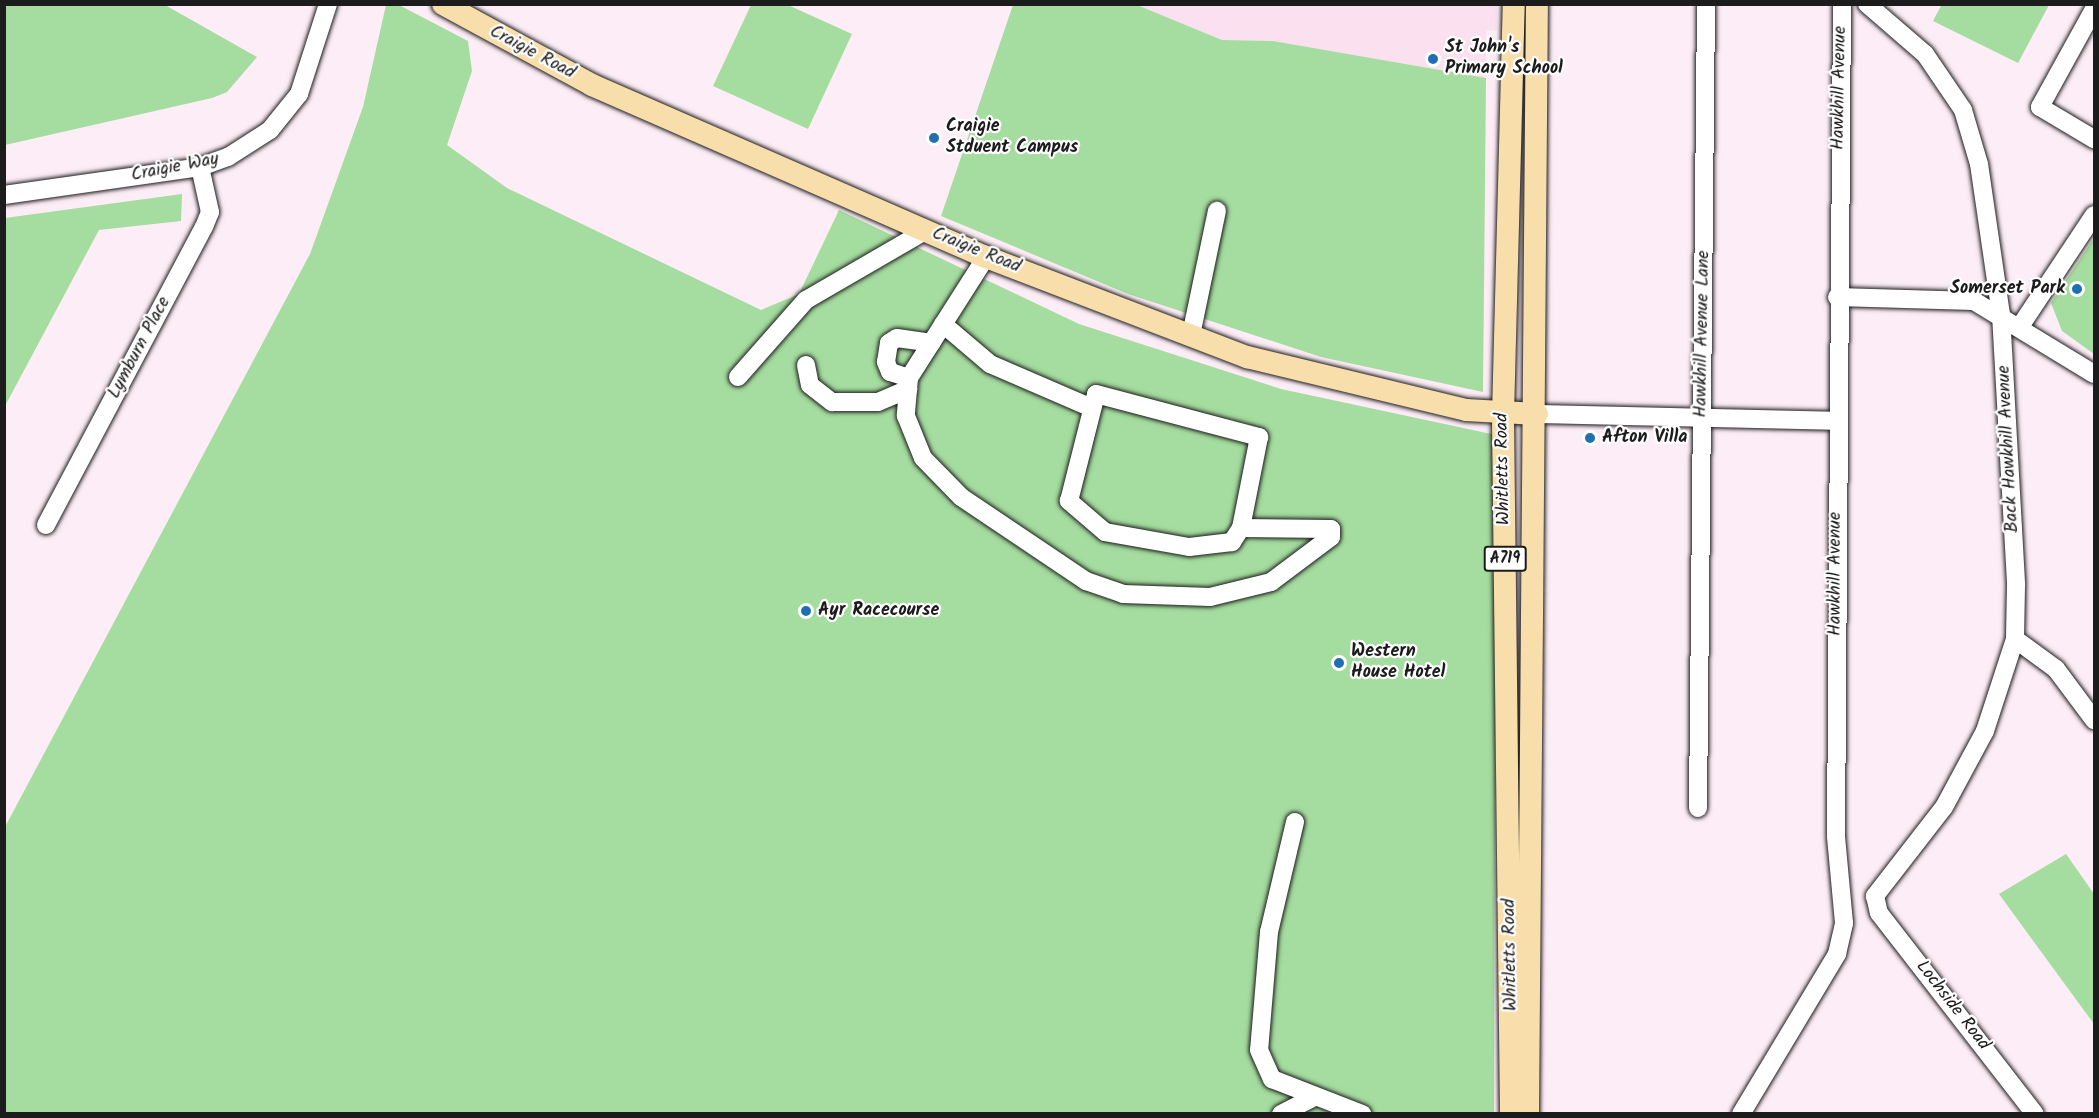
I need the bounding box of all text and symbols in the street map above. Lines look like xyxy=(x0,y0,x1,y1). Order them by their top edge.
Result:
street label: Craigie Road xyxy=(486,21,578,85)
street label: Hawkhill Avenue xyxy=(1828,26,1852,150)
place label: St John's Primary School xyxy=(1445,38,1563,80)
marker: St John's Primary School xyxy=(1426,52,1440,66)
place label: Craigie Stduent Campus xyxy=(946,117,1078,160)
marker: Craigie Stduent Campus xyxy=(927,131,941,145)
street label: Craigie Way xyxy=(129,149,221,187)
street label: Craigie Road xyxy=(929,223,1023,279)
street label: Hawkhill Avenue Lane xyxy=(1691,250,1715,418)
place label: Somerset Park xyxy=(1950,278,2065,300)
marker: Somerset Park xyxy=(2070,282,2084,296)
street label: Lymburn Place xyxy=(104,293,176,403)
street label: Back Hawkhill Avenue xyxy=(1994,365,2024,533)
street label: Whitletts Road xyxy=(1492,413,1516,525)
place label: Afton Villa xyxy=(1602,427,1687,449)
marker: Afton Villa xyxy=(1583,431,1597,445)
street label: Hawkhill Avenue xyxy=(1825,512,1847,636)
road number: A719 xyxy=(1482,546,1528,572)
place label: Ayr Racecourse xyxy=(818,600,939,622)
marker: Ayr Racecourse xyxy=(799,604,813,618)
place label: Western House Hotel xyxy=(1351,642,1445,684)
marker: Western House Hotel xyxy=(1332,656,1346,670)
street label: Whitletts Road xyxy=(1499,899,1523,1011)
street label: Lochside Road xyxy=(1910,957,1994,1055)

